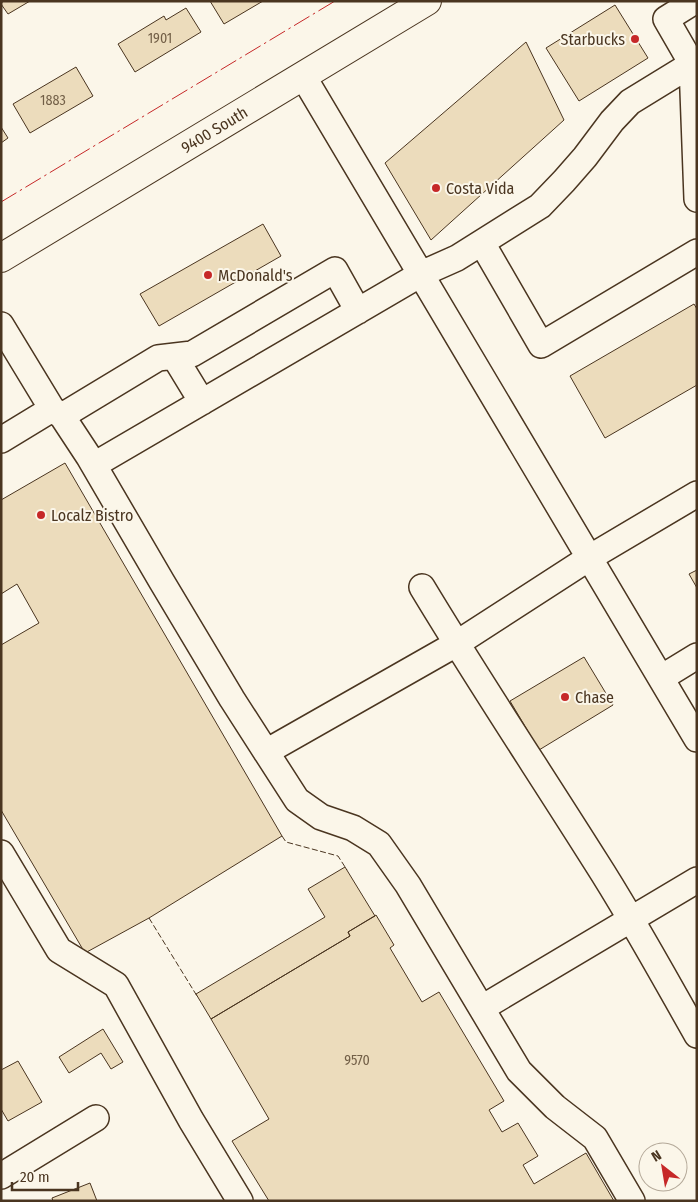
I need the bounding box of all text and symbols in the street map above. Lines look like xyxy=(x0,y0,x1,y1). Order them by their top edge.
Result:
house number: 1901 xyxy=(148,30,172,47)
place label: Starbucks xyxy=(561,30,625,49)
marker: Starbucks xyxy=(629,33,641,45)
house number: 1883 xyxy=(40,92,66,109)
street label: 9400 South xyxy=(178,102,251,157)
place label: Costa Vida xyxy=(446,179,515,198)
marker: Costa Vida xyxy=(430,182,442,194)
place label: McDonald's xyxy=(218,266,293,285)
marker: McDonald's xyxy=(202,269,214,281)
place label: Localz Bistro xyxy=(51,506,133,525)
marker: Localz Bistro xyxy=(35,509,47,521)
place label: Chase xyxy=(575,688,614,707)
marker: Chase xyxy=(559,691,571,703)
house number: 9570 xyxy=(344,1052,370,1069)
north arrow xyxy=(638,1142,688,1192)
text: N xyxy=(649,1147,665,1166)
scale bar xyxy=(12,1160,79,1192)
text: 20 m xyxy=(20,1168,50,1186)

